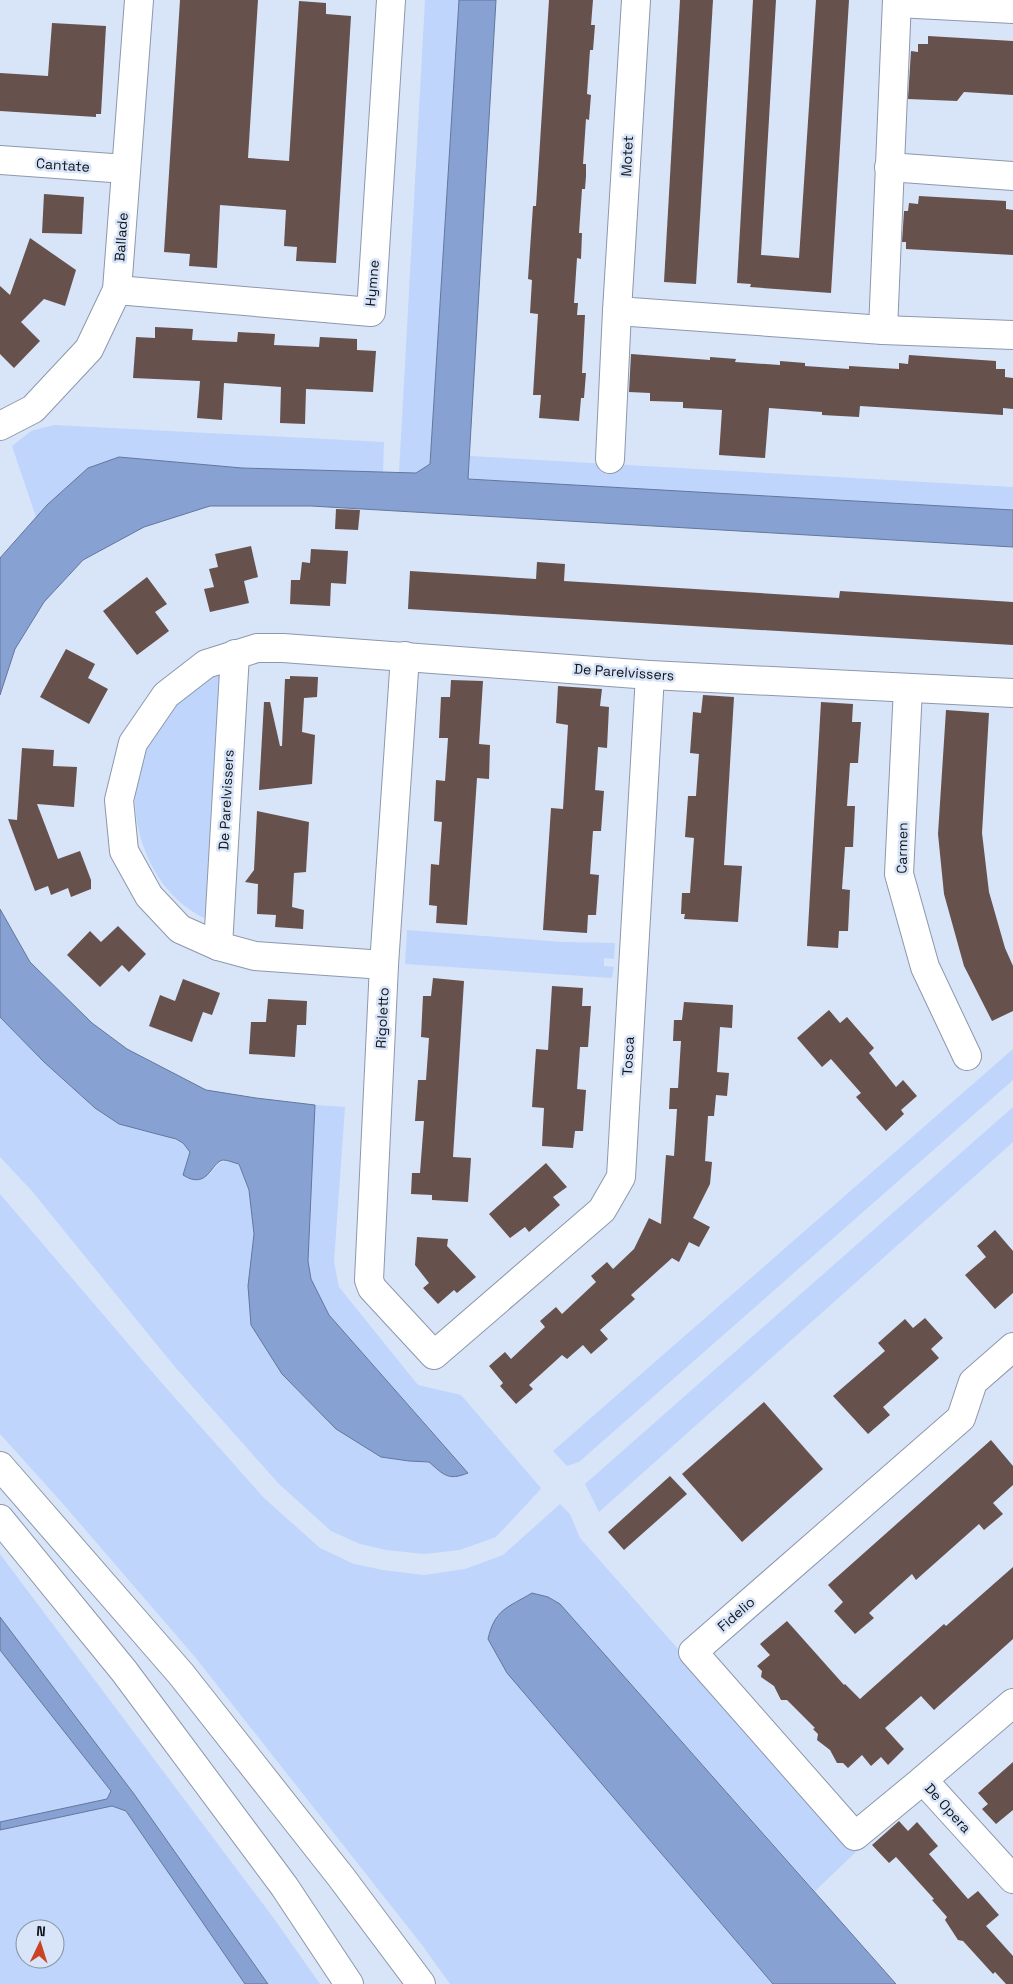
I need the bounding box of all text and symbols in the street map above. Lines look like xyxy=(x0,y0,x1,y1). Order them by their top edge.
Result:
street label: Motet xyxy=(617,135,637,177)
street label: Cantate xyxy=(35,154,91,176)
street label: Ballade xyxy=(110,212,132,262)
street label: Hymne xyxy=(361,259,383,307)
street label: De Parelvissers xyxy=(573,660,675,684)
street label: De Parelvissers xyxy=(214,749,238,851)
street label: Carmen xyxy=(893,822,911,874)
street label: Rigoletto xyxy=(371,987,393,1049)
street label: Tosca xyxy=(618,1036,638,1076)
street label: Fidelio xyxy=(714,1593,758,1635)
street label: De Opera xyxy=(921,1779,975,1837)
north arrow xyxy=(15,1919,65,1969)
text: N xyxy=(36,1922,46,1940)

